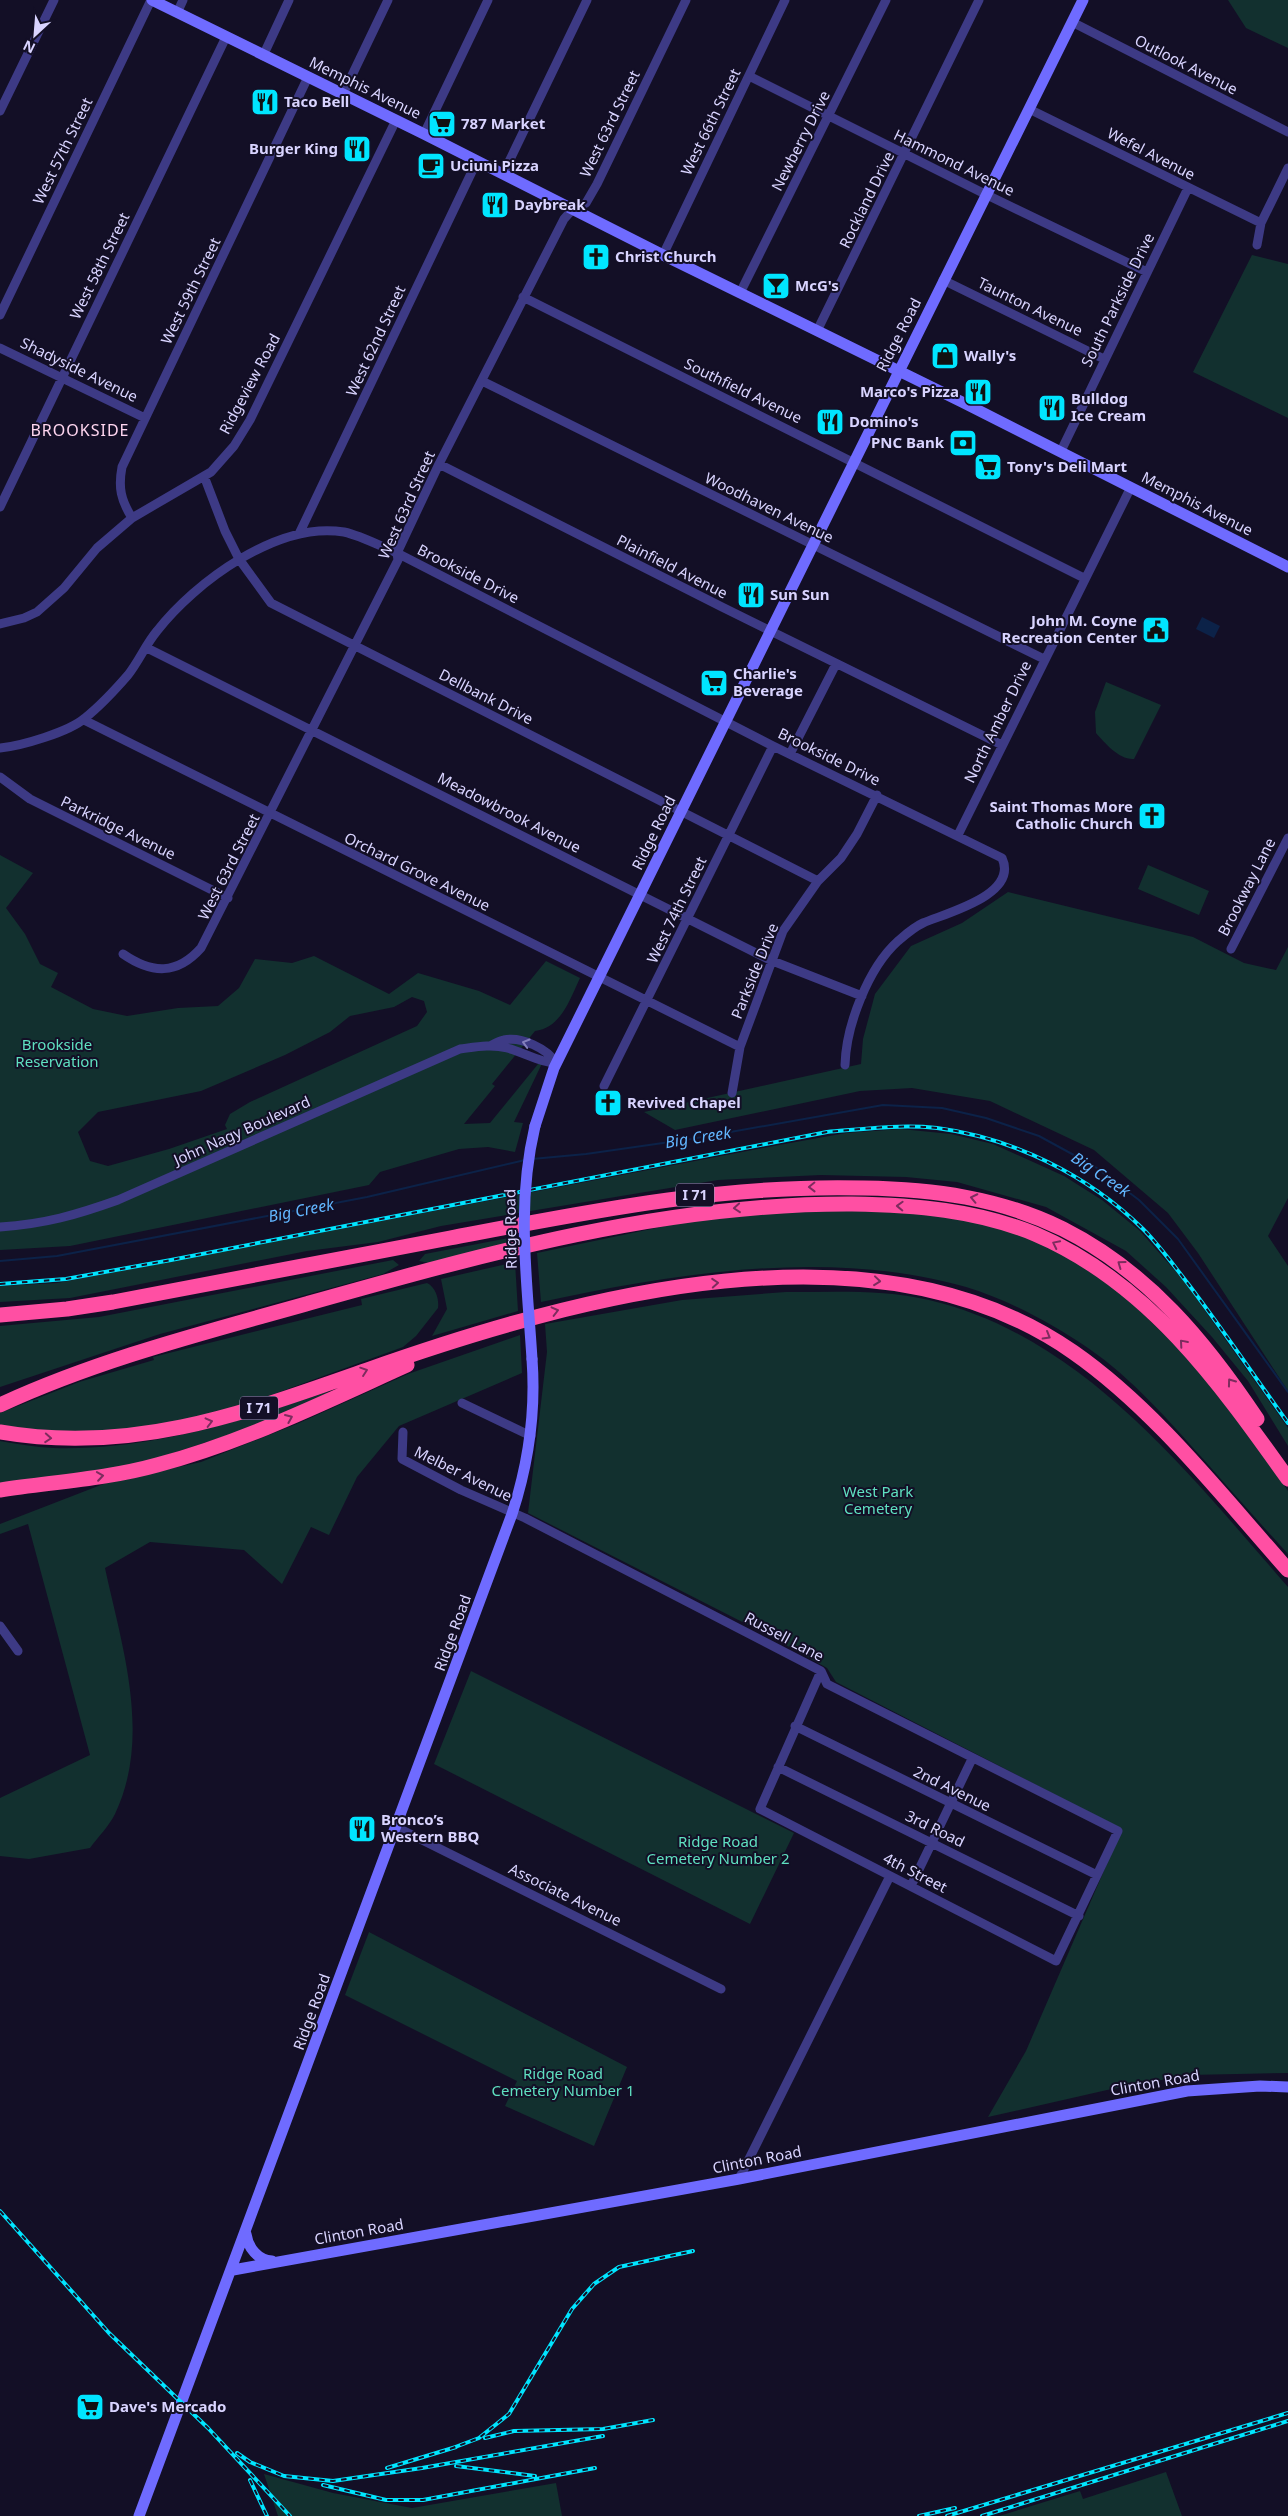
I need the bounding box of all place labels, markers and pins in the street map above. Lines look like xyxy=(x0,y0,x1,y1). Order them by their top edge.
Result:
restaurant icon: Taco Bell xyxy=(250,87,280,117)
place label: Taco Bell xyxy=(284,91,349,111)
supermarket icon: 787 Market xyxy=(427,109,457,139)
place label: 787 Market xyxy=(461,113,546,133)
restaurant icon: Burger King xyxy=(342,134,372,164)
place label: Burger King xyxy=(249,138,338,158)
cafe icon: Uciuni Pizza xyxy=(416,151,446,181)
place label: Uciuni Pizza xyxy=(450,155,539,175)
restaurant icon: Daybreak xyxy=(480,190,510,220)
place label: Daybreak xyxy=(514,194,586,214)
church icon: Christ Church xyxy=(581,242,611,272)
place label: Christ Church xyxy=(615,246,717,266)
bar icon: McG's xyxy=(761,271,791,301)
place label: McG's xyxy=(795,275,839,295)
shop icon: Wally's xyxy=(930,341,960,371)
place label: Wally's xyxy=(964,345,1016,365)
restaurant icon: Marco's Pizza xyxy=(963,377,993,407)
place label: Marco's Pizza xyxy=(860,381,959,401)
place label: Bulldog Ice Cream xyxy=(1071,388,1146,425)
restaurant icon: Bulldog Ice Cream xyxy=(1037,393,1067,423)
restaurant icon: Domino's xyxy=(815,407,845,437)
place label: Domino's xyxy=(849,411,919,431)
bank icon: PNC Bank xyxy=(948,428,978,458)
place label: PNC Bank xyxy=(871,432,945,452)
supermarket icon: Tony's Deli Mart xyxy=(973,452,1003,482)
place label: Tony's Deli Mart xyxy=(1007,456,1127,476)
restaurant icon: Sun Sun xyxy=(736,580,766,610)
place label: Sun Sun xyxy=(770,584,829,604)
place label: John M. Coyne Recreation Center xyxy=(1002,610,1137,647)
public building icon: John M. Coyne Recreation Center xyxy=(1141,615,1171,645)
place label: Charlie's Beverage xyxy=(733,663,803,700)
supermarket icon: Charlie's Beverage xyxy=(699,668,729,698)
place label: Saint Thomas More Catholic Church xyxy=(989,796,1133,833)
church icon: Saint Thomas More Catholic Church xyxy=(1137,801,1167,831)
church icon: Revived Chapel xyxy=(593,1088,623,1118)
place label: Revived Chapel xyxy=(627,1092,741,1112)
place label: Bronco’s Western BBQ xyxy=(381,1809,479,1846)
restaurant icon: Bronco’s Western BBQ xyxy=(347,1814,377,1844)
supermarket icon: Dave's Mercado xyxy=(75,2392,105,2422)
place label: Dave's Mercado xyxy=(109,2396,226,2416)

